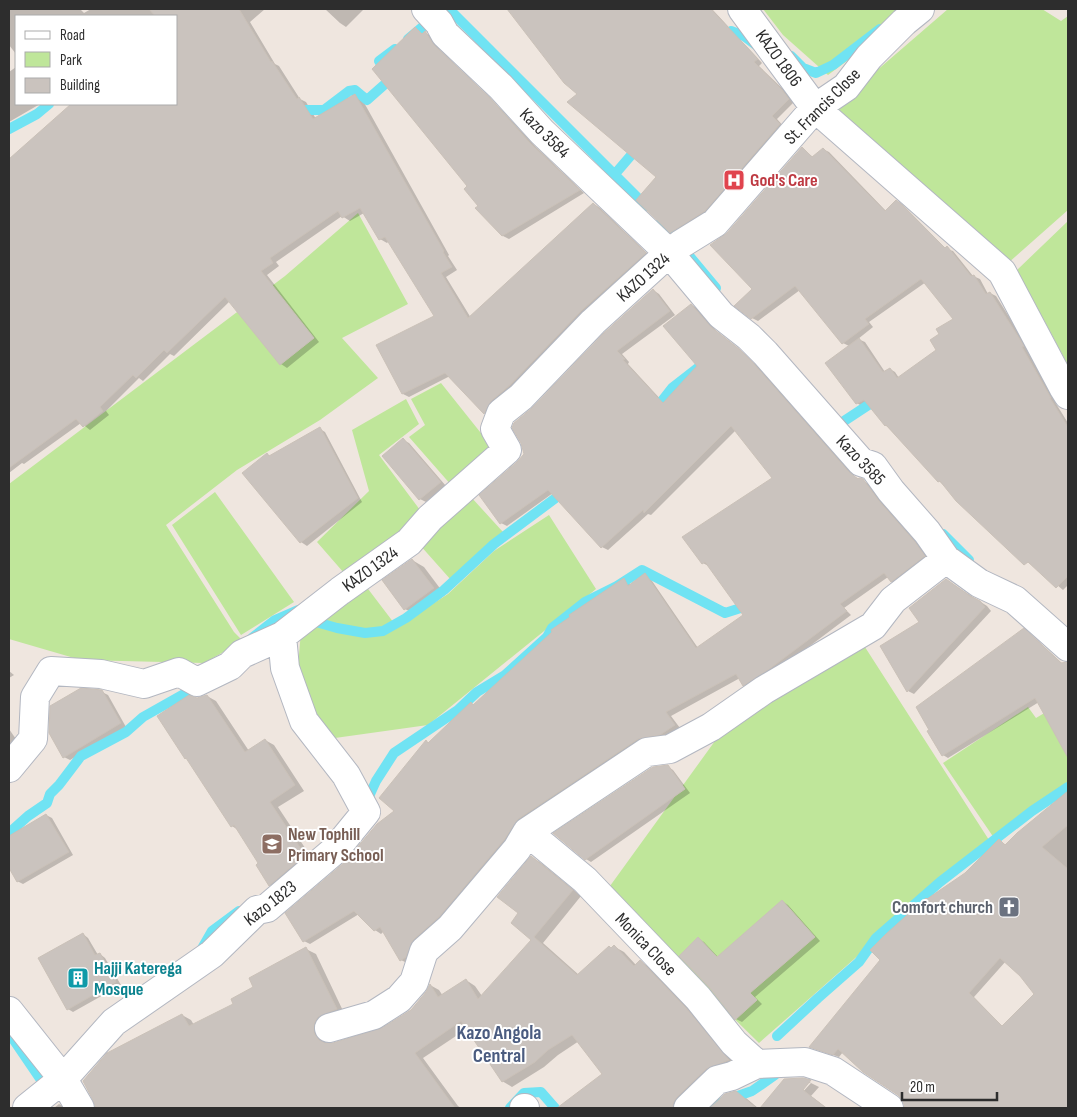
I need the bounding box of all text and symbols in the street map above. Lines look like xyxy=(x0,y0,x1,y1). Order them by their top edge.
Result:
legend xyxy=(15,15,178,105)
text: Road xyxy=(60,26,85,45)
street label: KAZO 1806 xyxy=(751,26,806,91)
text: Park xyxy=(60,51,82,70)
street label: St. Francis Close xyxy=(780,64,865,149)
text: Building xyxy=(60,76,100,95)
street label: Kazo 3584 xyxy=(515,104,574,163)
hospital icon: God's Care xyxy=(722,168,746,192)
place label: God's Care xyxy=(750,170,818,191)
street label: KAZO 1324 xyxy=(613,248,674,307)
street label: Kazo 3585 xyxy=(832,431,890,490)
street label: KAZO 1324 xyxy=(338,542,403,597)
place label: New Tophill Primary School xyxy=(288,824,384,866)
school or university icon: New Tophill Primary School xyxy=(260,832,284,856)
street label: Kazo 1823 xyxy=(240,876,301,930)
church icon: Comfort church xyxy=(997,895,1021,919)
place label: Comfort church xyxy=(892,897,993,918)
street label: Monica Close xyxy=(611,909,681,980)
place label: Hajji Katerega Mosque xyxy=(94,958,182,1000)
building icon: Hajji Katerega Mosque xyxy=(66,966,90,990)
district label: Kazo Angola Central xyxy=(457,1021,541,1068)
scale bar xyxy=(902,1070,997,1102)
text: 20 m xyxy=(910,1078,935,1097)

